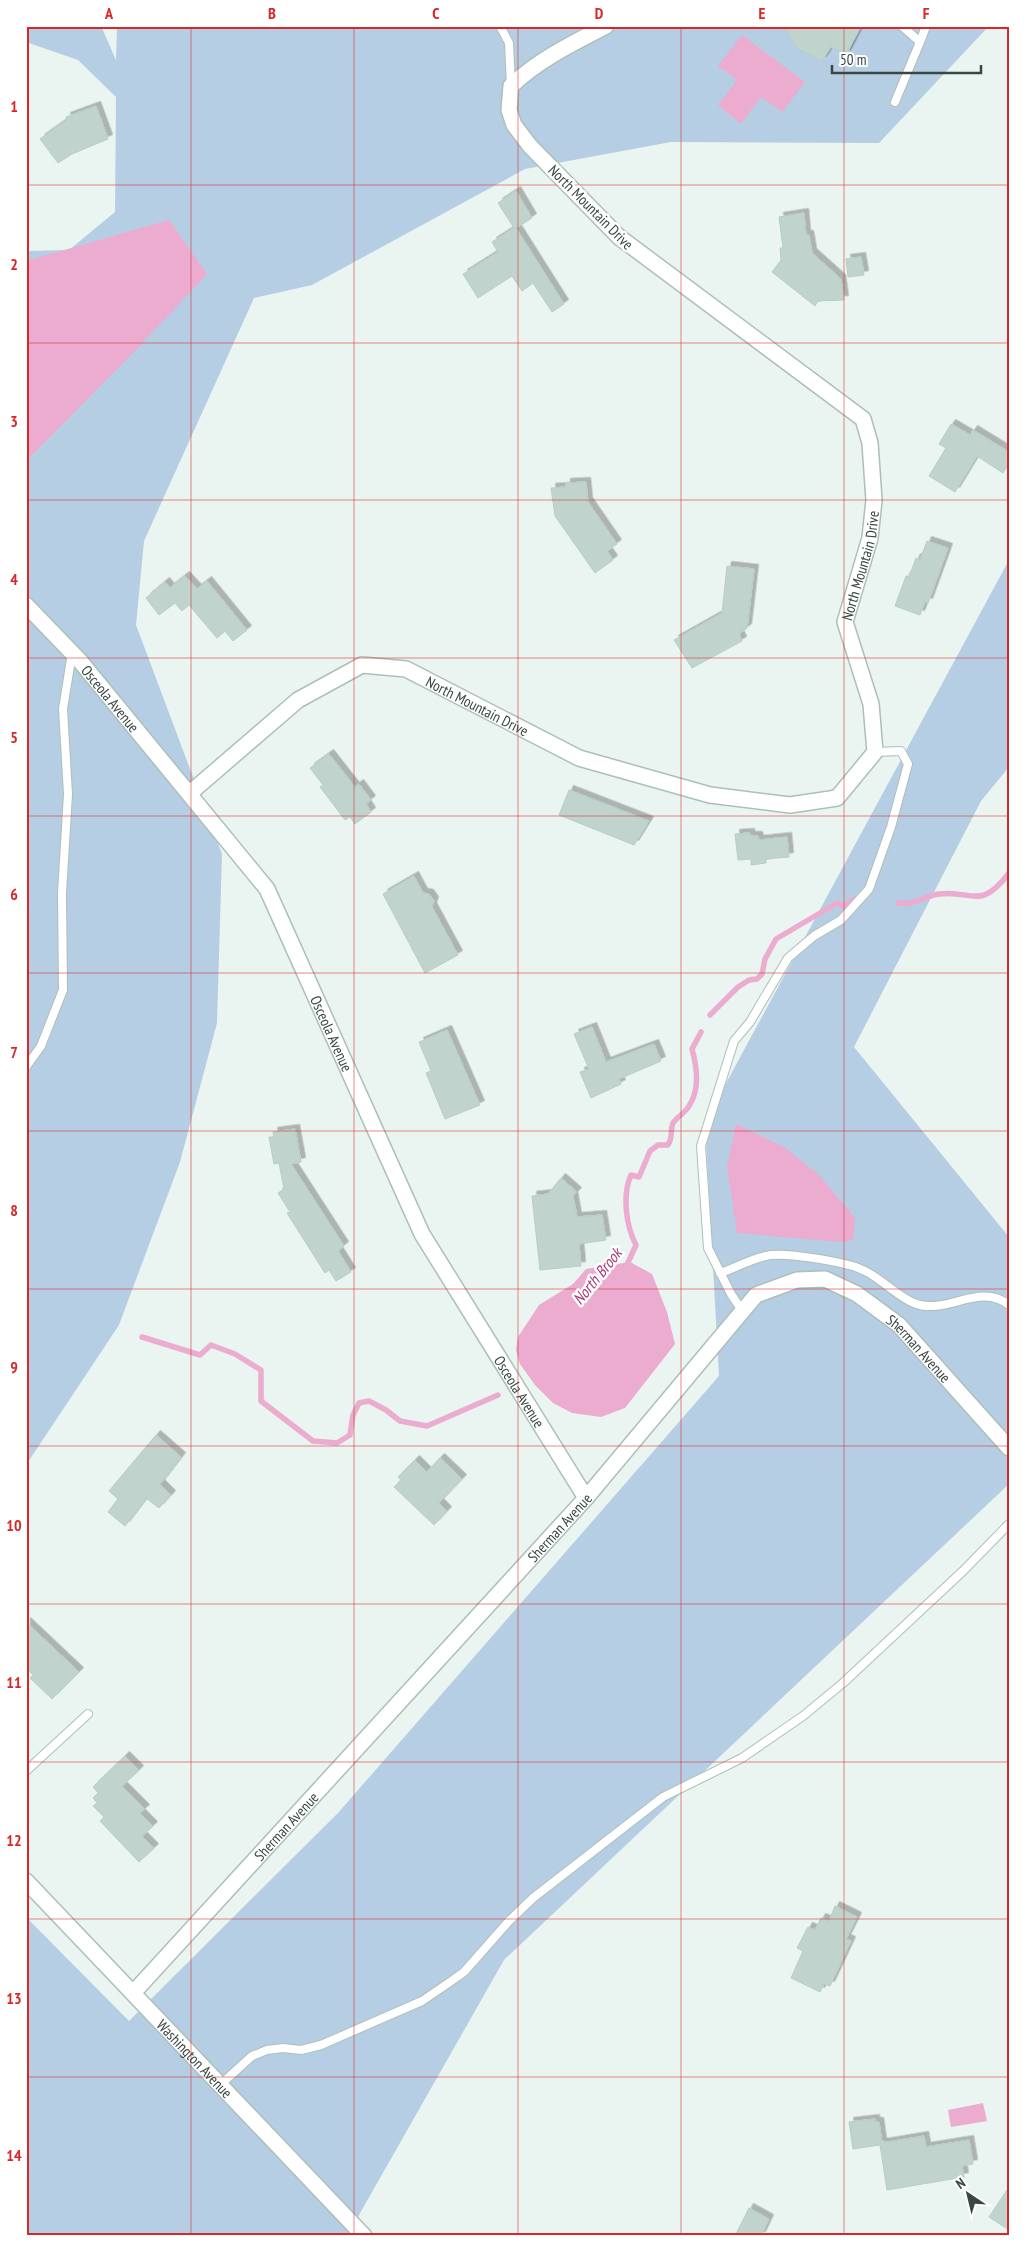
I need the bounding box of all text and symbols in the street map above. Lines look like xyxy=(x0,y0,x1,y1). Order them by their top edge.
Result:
text: A xyxy=(104,3,114,23)
text: B xyxy=(268,3,276,23)
text: C xyxy=(432,3,440,23)
text: D xyxy=(595,3,604,23)
text: E xyxy=(759,3,766,23)
text: F xyxy=(923,3,930,23)
scale bar xyxy=(832,42,981,74)
text: 50 m xyxy=(840,50,866,69)
text: 1 xyxy=(10,96,18,116)
street label: North Mountain Drive xyxy=(545,161,637,253)
text: 2 xyxy=(10,254,18,274)
text: 3 xyxy=(10,411,18,431)
street label: North Mountain Drive xyxy=(837,510,882,622)
text: 4 xyxy=(10,569,18,589)
street label: Osceola Avenue xyxy=(77,661,144,736)
street label: North Mountain Drive xyxy=(423,672,532,740)
text: 5 xyxy=(10,727,18,747)
text: 6 xyxy=(10,884,18,904)
street label: Osceola Avenue xyxy=(307,992,357,1074)
text: 7 xyxy=(10,1042,18,1062)
text: 8 xyxy=(10,1200,18,1220)
water label: North Brook xyxy=(568,1242,627,1308)
street label: Sherman Avenue xyxy=(883,1310,955,1386)
street label: Osceola Avenue xyxy=(490,1352,549,1431)
text: 9 xyxy=(10,1357,18,1377)
street label: Sherman Avenue xyxy=(523,1489,596,1566)
text: 10 xyxy=(6,1515,22,1535)
text: 11 xyxy=(6,1672,22,1692)
street label: Sherman Avenue xyxy=(250,1788,322,1864)
text: 12 xyxy=(6,1830,22,1850)
text: 13 xyxy=(6,1988,22,2008)
street label: Washington Avenue xyxy=(153,2015,237,2102)
text: 14 xyxy=(6,2145,22,2165)
north arrow xyxy=(942,2170,992,2220)
text: N xyxy=(952,2174,969,2193)

